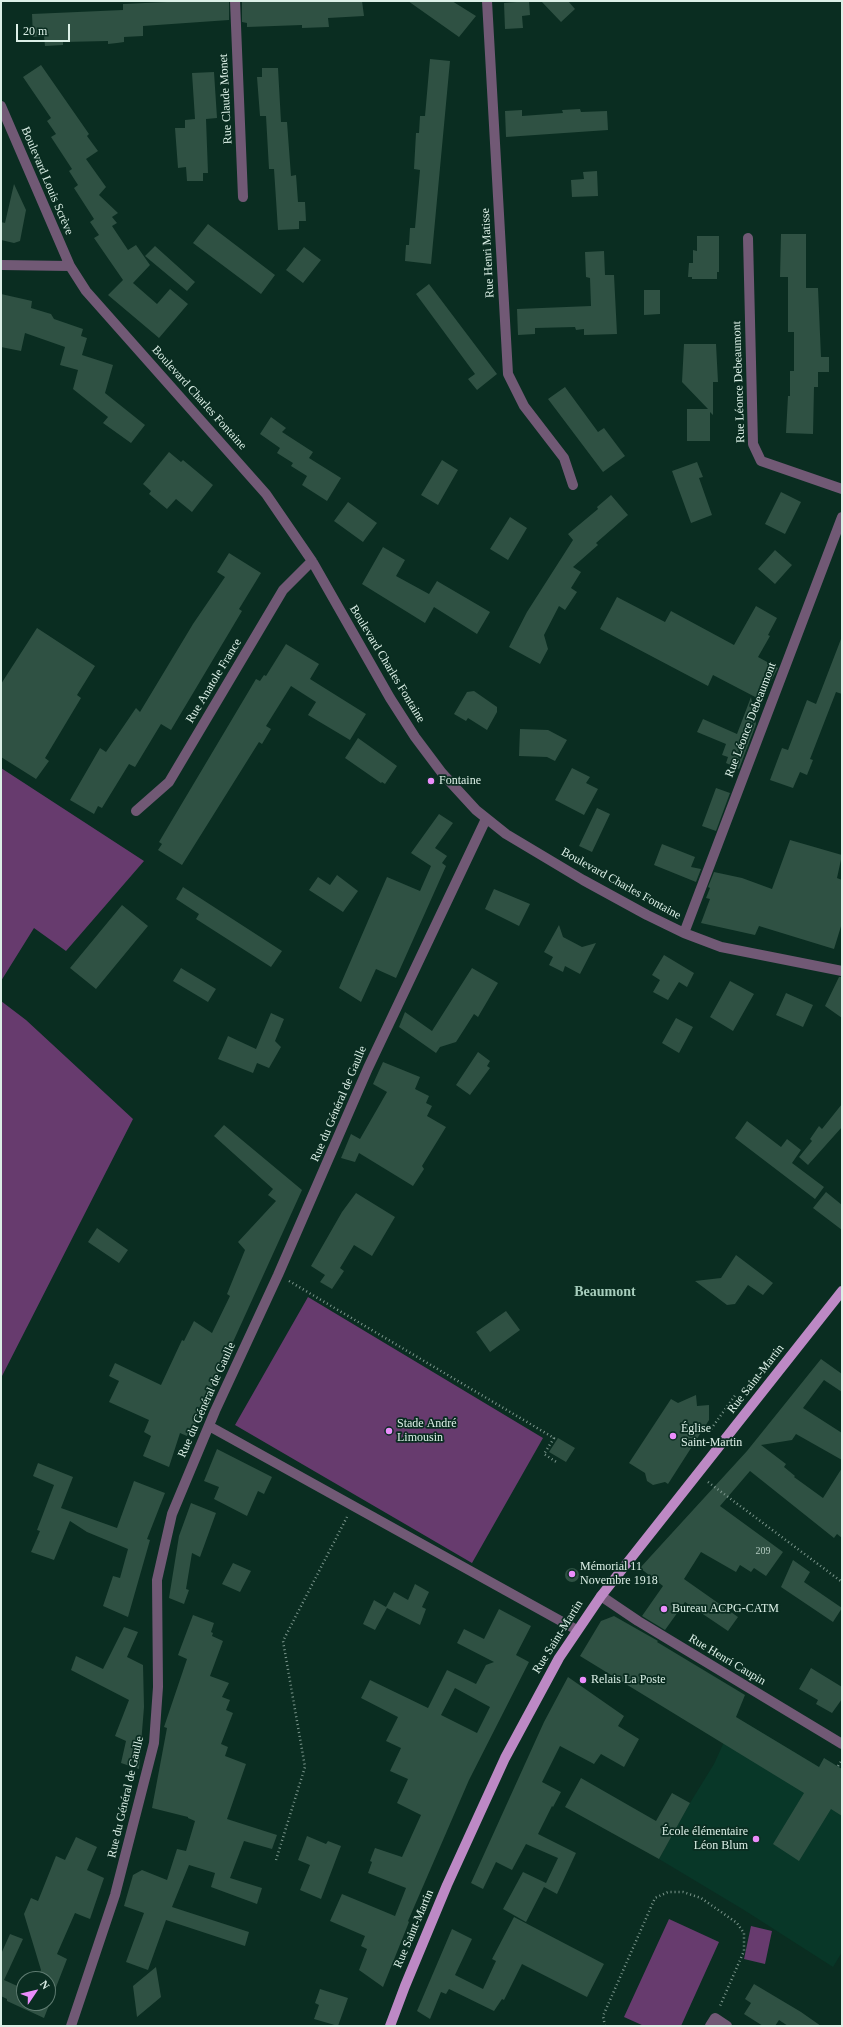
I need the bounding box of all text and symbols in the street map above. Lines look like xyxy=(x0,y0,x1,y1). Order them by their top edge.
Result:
scale bar xyxy=(18,16,72,42)
text: 20 m xyxy=(23,24,47,38)
street label: Rue Claude Monet xyxy=(216,53,236,145)
street label: Boulevard Louis Scrève xyxy=(18,125,76,237)
street label: Rue Henri Matisse xyxy=(478,208,498,298)
street label: Rue Léonce Debeaumont xyxy=(730,321,748,443)
street label: Boulevard Charles Fontaine xyxy=(149,343,249,453)
street label: Boulevard Charles Fontaine xyxy=(346,603,428,725)
street label: Rue Anatole France xyxy=(183,636,245,726)
street label: Rue Léonce Debeaumont xyxy=(722,660,780,780)
place label: Fontaine xyxy=(439,774,481,788)
marker: Fontaine xyxy=(426,776,436,786)
street label: Boulevard Charles Fontaine xyxy=(559,845,683,923)
street label: Rue du Général de Gaulle xyxy=(308,1044,370,1164)
district label: Beaumont xyxy=(574,1284,636,1300)
street label: Rue du Général de Gaulle xyxy=(175,1340,239,1460)
street label: Rue Saint-Martin xyxy=(725,1342,787,1416)
place label: Stade André Limousin xyxy=(397,1417,457,1445)
place label: Église Saint-Martin xyxy=(681,1422,742,1450)
marker: Stade André Limousin xyxy=(384,1426,394,1436)
marker: Église Saint-Martin xyxy=(668,1431,678,1441)
house number: 209 xyxy=(756,1545,770,1557)
place label: Mémorial 11 Novembre 1918 xyxy=(580,1560,658,1588)
marker: Mémorial 11 Novembre 1918 xyxy=(567,1569,577,1579)
street label: Rue Saint-Martin xyxy=(530,1598,586,1676)
place label: Bureau ACPG-CATM xyxy=(672,1602,779,1616)
marker: Bureau ACPG-CATM xyxy=(659,1604,669,1614)
street label: Rue Henri Caupin xyxy=(686,1631,768,1689)
place label: Relais La Poste xyxy=(591,1673,666,1687)
marker: Relais La Poste xyxy=(578,1675,588,1685)
street label: Rue du Général de Gaulle xyxy=(105,1735,147,1859)
place label: École élémentaire Léon Blum xyxy=(662,1825,748,1853)
marker: École élémentaire Léon Blum xyxy=(751,1834,761,1844)
street label: Rue Saint-Martin xyxy=(391,1888,437,1970)
north arrow xyxy=(16,1971,56,2011)
text: N xyxy=(38,1978,52,1991)

